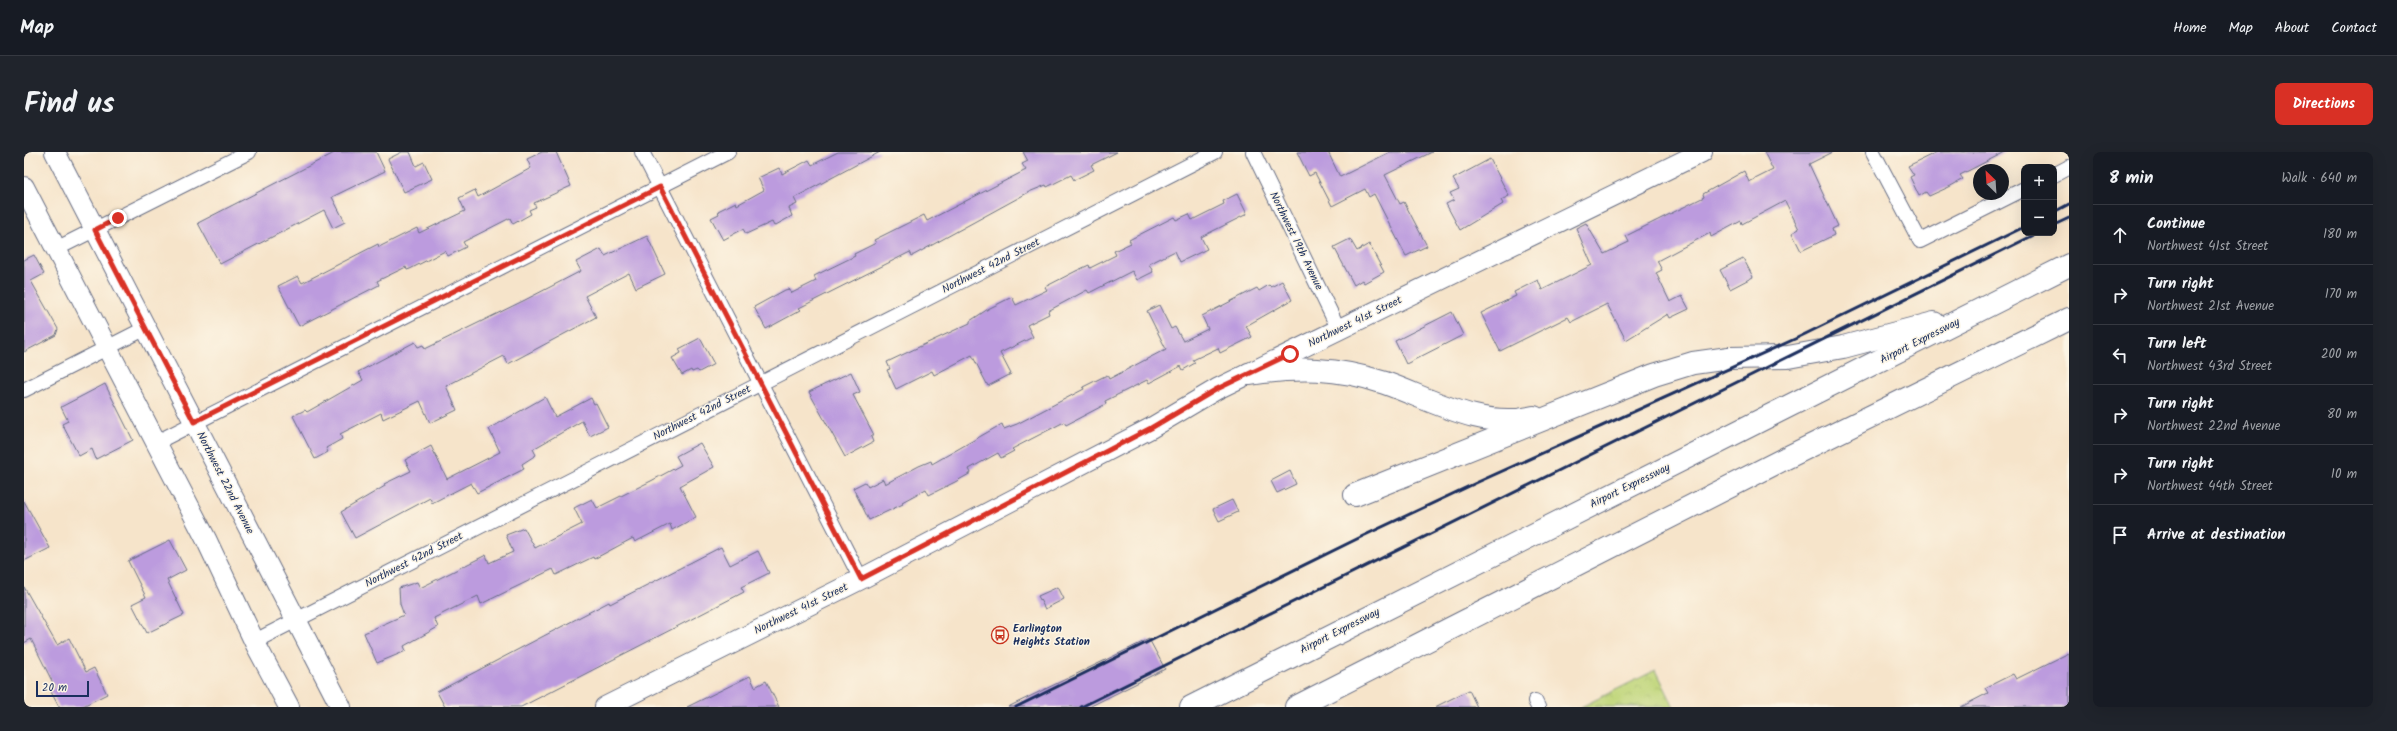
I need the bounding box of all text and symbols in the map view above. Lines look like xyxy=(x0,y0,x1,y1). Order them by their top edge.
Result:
text: Map xyxy=(20,13,54,43)
text: Home xyxy=(2173,17,2207,39)
text: Map xyxy=(2229,17,2253,39)
text: About xyxy=(2275,17,2309,39)
text: Contact xyxy=(2331,17,2377,39)
text: Find us xyxy=(24,82,115,127)
button: Directions xyxy=(2275,83,2373,125)
north arrow xyxy=(1973,164,2009,200)
map controls xyxy=(2021,164,2057,236)
button: + xyxy=(2021,164,2057,200)
text: 8 min xyxy=(2109,165,2153,192)
text: Walk · 640 m xyxy=(2281,168,2357,189)
street label: Northwest 19th Avenue xyxy=(1264,189,1328,293)
button: − xyxy=(2021,200,2057,236)
route end xyxy=(109,209,127,227)
text: Continue xyxy=(2147,212,2205,236)
icon: ahead xyxy=(2109,224,2131,246)
text: 180 m xyxy=(2323,224,2357,245)
street label: Northwest 42nd Street xyxy=(939,233,1044,299)
text: Northwest 41st Street xyxy=(2147,236,2268,257)
text: Turn right xyxy=(2147,272,2214,296)
icon: right xyxy=(2109,284,2131,306)
text: 170 m xyxy=(2325,284,2357,305)
street label: Northwest 41st Street xyxy=(1305,291,1406,353)
text: Northwest 21st Avenue xyxy=(2147,296,2274,317)
street label: Airport Expressway xyxy=(1877,313,1964,369)
text: Turn left xyxy=(2147,332,2207,356)
icon: left xyxy=(2109,344,2131,366)
text: 200 m xyxy=(2321,344,2357,365)
route start xyxy=(1281,345,1299,363)
text: Northwest 43rd Street xyxy=(2147,356,2272,377)
street label: Northwest 42nd Street xyxy=(650,380,755,446)
text: Turn right xyxy=(2147,392,2214,416)
icon: right xyxy=(2109,404,2131,426)
text: 80 m xyxy=(2327,404,2357,425)
text: Northwest 22nd Avenue xyxy=(2147,416,2280,437)
street label: Northwest 22nd Avenue xyxy=(191,429,259,537)
text: Turn right xyxy=(2147,452,2214,476)
street label: Airport Expressway xyxy=(1587,458,1674,513)
icon: right xyxy=(2109,464,2131,486)
text: 10 m xyxy=(2331,464,2357,485)
text: Northwest 44th Street xyxy=(2147,476,2273,497)
text: Arrive at destination xyxy=(2147,523,2286,547)
icon: arrive xyxy=(2109,524,2131,546)
street label: Northwest 42nd Street xyxy=(362,527,467,593)
street label: Northwest 41st Street xyxy=(751,578,852,640)
street label: Airport Expressway xyxy=(1297,603,1384,659)
place label: Earlington Heights Station xyxy=(1013,620,1090,651)
bus stop icon: Earlington Heights Station xyxy=(990,625,1010,645)
scale bar xyxy=(36,679,89,698)
text: 20 m xyxy=(42,679,67,697)

